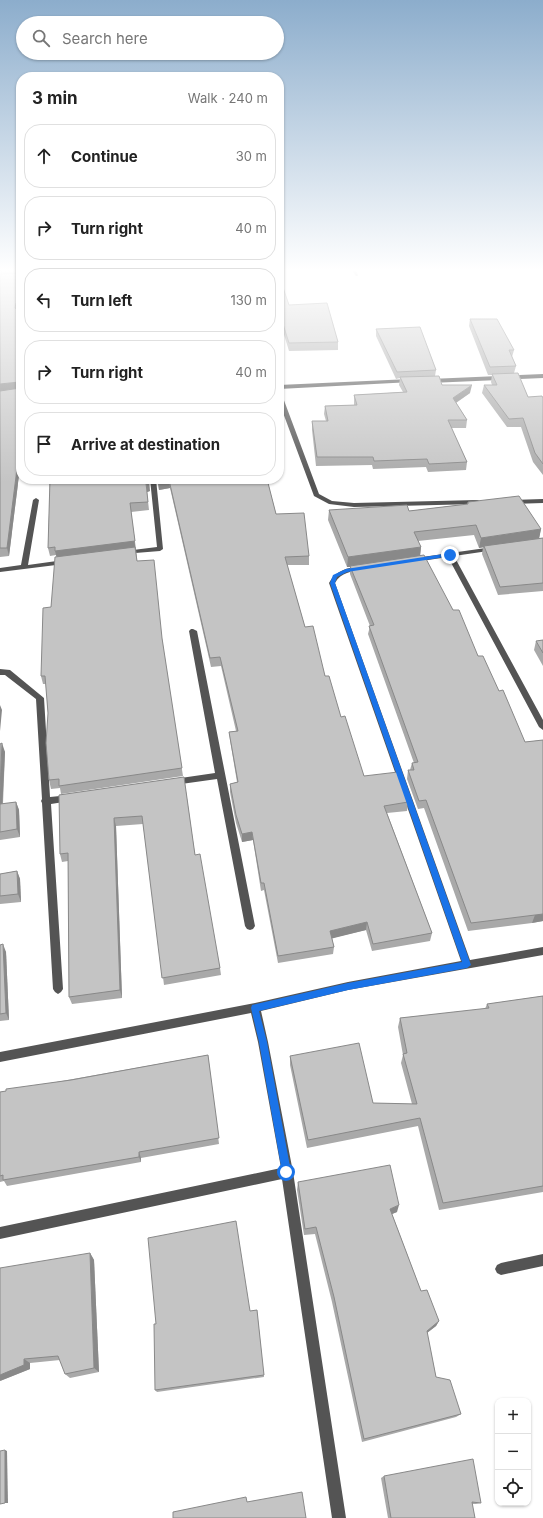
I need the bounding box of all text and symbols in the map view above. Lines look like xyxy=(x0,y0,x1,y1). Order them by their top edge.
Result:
search box xyxy=(16,16,284,60)
icon: search xyxy=(30,27,52,49)
text: Search here xyxy=(62,29,148,48)
text: 3 min xyxy=(32,88,78,108)
text: Walk · 240 m xyxy=(188,90,268,106)
icon: ahead xyxy=(33,145,55,167)
text: Continue xyxy=(71,147,138,166)
text: 30 m xyxy=(236,148,267,164)
icon: right xyxy=(33,217,55,239)
text: Turn right xyxy=(71,219,143,238)
text: 40 m xyxy=(235,220,267,236)
icon: left xyxy=(33,289,55,311)
text: Turn left xyxy=(71,291,132,310)
text: 130 m xyxy=(230,292,267,308)
icon: right xyxy=(33,361,55,383)
text: Turn right xyxy=(71,363,143,382)
text: 40 m xyxy=(235,364,267,380)
icon: arrive xyxy=(33,433,55,455)
text: Arrive at destination xyxy=(71,435,220,454)
route end xyxy=(441,546,459,564)
route start xyxy=(277,1163,295,1181)
map controls xyxy=(495,1398,531,1506)
button: + xyxy=(495,1398,531,1434)
button: − xyxy=(495,1434,531,1470)
button: locate xyxy=(495,1470,531,1506)

